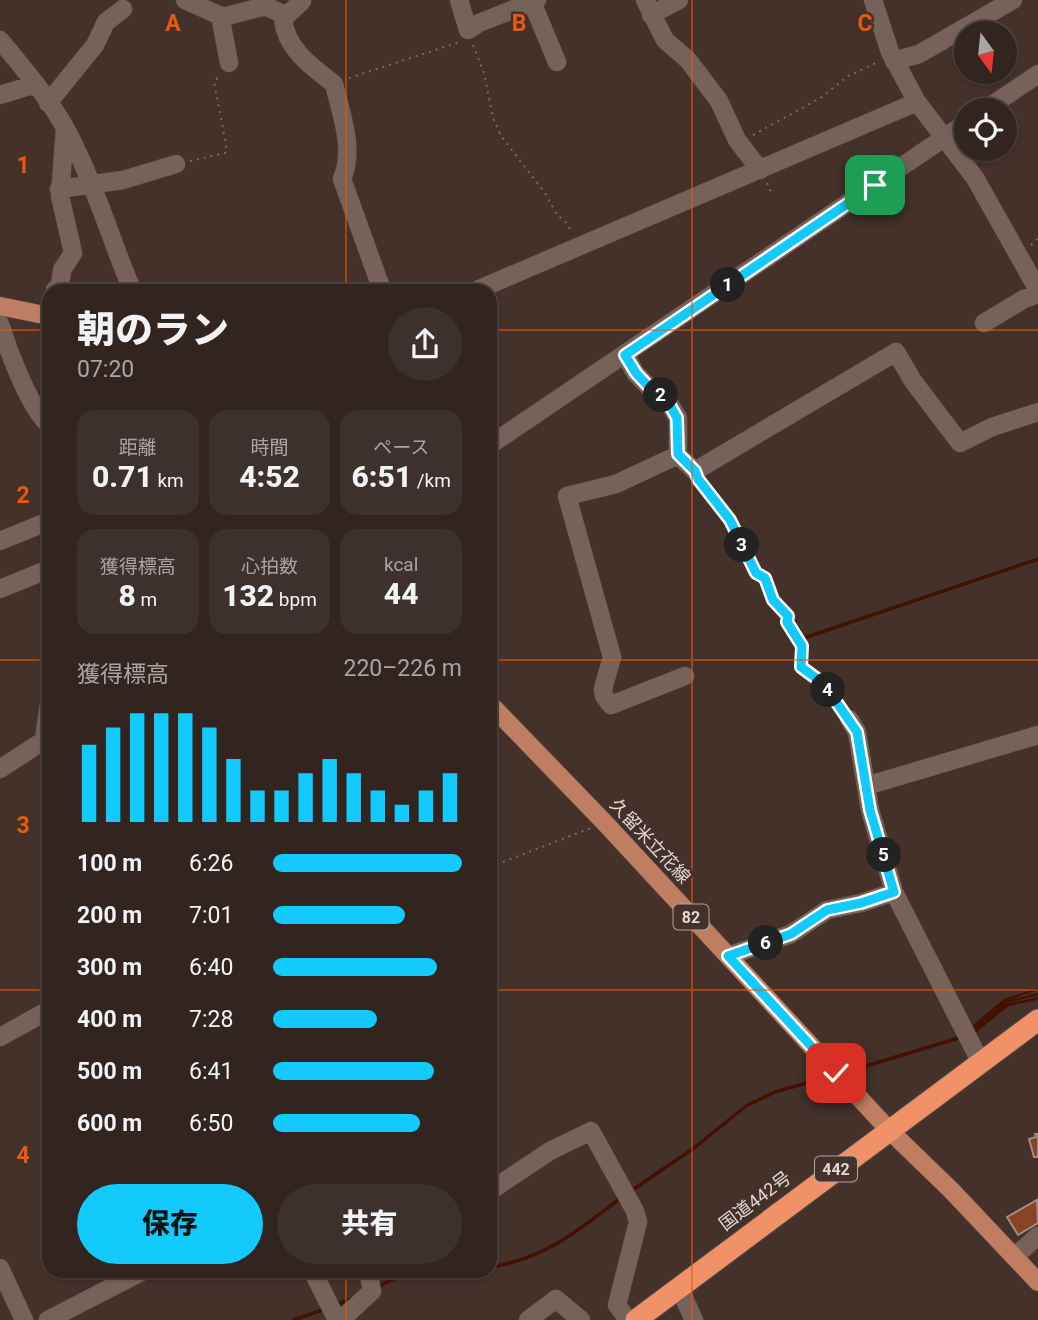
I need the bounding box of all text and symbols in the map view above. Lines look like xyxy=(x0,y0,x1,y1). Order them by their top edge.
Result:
text: A xyxy=(165,10,181,37)
text: B xyxy=(512,10,526,37)
text: C xyxy=(857,10,873,37)
north arrow xyxy=(954,21,1017,84)
map controls xyxy=(954,21,1017,161)
button: locate xyxy=(954,98,1017,161)
text: 1 xyxy=(16,152,30,179)
pin xyxy=(845,155,905,215)
icon: arrive xyxy=(856,166,894,204)
pin: 1 xyxy=(710,268,746,302)
text: 1 xyxy=(722,273,733,296)
button: share xyxy=(388,307,462,381)
text: 朝のラン xyxy=(77,308,229,352)
text: 07:20 xyxy=(77,356,134,383)
pin: 2 xyxy=(644,378,678,412)
text: 2 xyxy=(655,383,666,406)
text: 距離 xyxy=(119,436,157,459)
text: 時間 xyxy=(250,436,289,459)
text: ペース xyxy=(373,436,429,459)
text: 0.71 xyxy=(92,459,153,494)
text: 4:52 xyxy=(239,459,300,494)
text: 6:51 xyxy=(351,459,412,494)
text: km xyxy=(153,469,184,492)
text: /km xyxy=(412,469,451,492)
text: 2 xyxy=(16,482,30,509)
pin: 3 xyxy=(724,528,760,562)
text: 3 xyxy=(736,533,747,556)
text: kcal xyxy=(384,553,418,576)
text: 獲得標高 xyxy=(100,555,176,578)
text: 心拍数 xyxy=(241,555,298,578)
text: 44 xyxy=(384,576,418,611)
text: 8 xyxy=(118,578,136,613)
text: 132 xyxy=(222,578,274,613)
text: m xyxy=(136,588,157,611)
text: bpm xyxy=(274,588,317,611)
text: 220–226 m xyxy=(343,655,462,682)
text: 獲得標高 xyxy=(77,661,169,688)
pin: 4 xyxy=(810,672,846,708)
text: 4 xyxy=(822,678,833,701)
street label: 久留米立花線 xyxy=(606,794,695,887)
text: 3 xyxy=(16,812,30,839)
pin: 5 xyxy=(866,838,902,872)
text: 5 xyxy=(878,843,889,866)
text: 100 m xyxy=(77,850,142,877)
text: 6:26 xyxy=(189,850,233,877)
text: 200 m xyxy=(77,902,142,929)
text: 7:01 xyxy=(189,902,233,929)
road number: 82 xyxy=(674,904,708,930)
pin: 6 xyxy=(748,926,784,960)
text: 6 xyxy=(760,931,771,954)
text: 300 m xyxy=(77,954,142,981)
text: 6:40 xyxy=(189,954,233,981)
text: 400 m xyxy=(77,1006,142,1033)
text: 7:28 xyxy=(189,1006,233,1033)
pin xyxy=(806,1043,866,1103)
icon: check xyxy=(817,1054,855,1092)
text: 500 m xyxy=(77,1058,142,1085)
text: 6:41 xyxy=(189,1058,233,1085)
text: 600 m xyxy=(77,1110,142,1137)
text: 6:50 xyxy=(189,1110,233,1137)
text: 4 xyxy=(16,1142,30,1169)
road number: 442 xyxy=(815,1156,857,1182)
street label: 国道442号 xyxy=(715,1167,795,1234)
button: 保存 xyxy=(77,1184,263,1264)
button: 共有 xyxy=(277,1184,462,1264)

